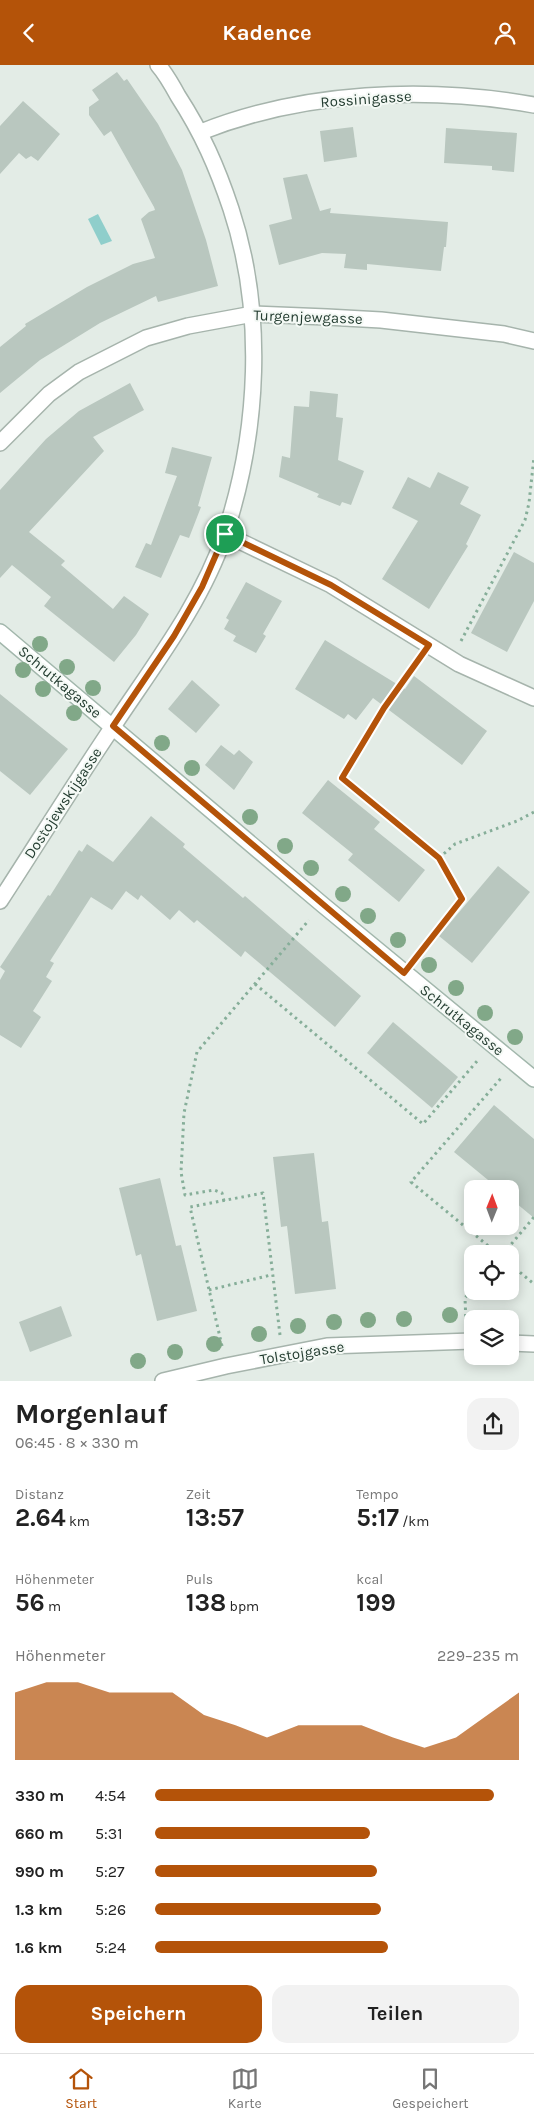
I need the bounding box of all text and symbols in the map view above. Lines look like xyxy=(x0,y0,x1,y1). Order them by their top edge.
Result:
icon: back xyxy=(15,19,43,47)
icon: person xyxy=(491,19,519,47)
text: Kadence xyxy=(222,20,312,46)
street label: Rossinigasse xyxy=(320,87,412,111)
street label: Turgenjewgasse xyxy=(253,306,363,328)
pin xyxy=(204,513,246,555)
icon: arrive xyxy=(211,520,239,548)
street label: Schrutkagasse xyxy=(15,642,105,722)
street label: Dostojewskijgasse xyxy=(20,744,106,862)
street label: Schrutkagasse xyxy=(416,981,508,1059)
north arrow xyxy=(464,1180,519,1235)
map controls xyxy=(464,1180,519,1365)
button: locate xyxy=(464,1245,519,1300)
button: layers xyxy=(464,1310,519,1365)
street label: Tolstojgasse xyxy=(258,1337,346,1369)
text: Morgenlauf xyxy=(15,1397,167,1430)
button: share xyxy=(467,1398,519,1450)
text: 06:45 · 8 × 330 m xyxy=(15,1433,139,1452)
text: Distanz xyxy=(15,1486,64,1503)
text: Zeit xyxy=(186,1486,211,1503)
text: Tempo xyxy=(356,1486,398,1503)
text: 2.64 xyxy=(15,1503,66,1532)
text: 13:57 xyxy=(186,1503,244,1532)
text: 5:17 xyxy=(356,1503,399,1532)
text: km xyxy=(66,1513,90,1530)
text: /km xyxy=(399,1513,429,1530)
text: Höhenmeter xyxy=(15,1571,94,1588)
text: Puls xyxy=(186,1571,213,1588)
text: kcal xyxy=(356,1571,383,1588)
text: 56 xyxy=(15,1588,45,1617)
text: 138 xyxy=(186,1588,226,1617)
text: 199 xyxy=(356,1588,396,1617)
text: m xyxy=(45,1598,61,1615)
text: bpm xyxy=(226,1598,259,1615)
text: Höhenmeter xyxy=(15,1646,105,1665)
text: 229–235 m xyxy=(437,1646,519,1665)
text: 330 m xyxy=(15,1786,64,1805)
text: 4:54 xyxy=(95,1786,126,1805)
text: 660 m xyxy=(15,1824,64,1843)
text: 5:31 xyxy=(95,1824,122,1843)
text: 990 m xyxy=(15,1862,64,1881)
text: 5:27 xyxy=(95,1862,125,1881)
text: 1.3 km xyxy=(15,1900,63,1919)
text: 5:26 xyxy=(95,1900,126,1919)
text: 1.6 km xyxy=(15,1938,63,1957)
text: 5:24 xyxy=(95,1938,126,1957)
button: Speichern xyxy=(15,1985,262,2043)
button: Teilen xyxy=(272,1985,519,2043)
tab: Start xyxy=(65,2065,97,2112)
tab: Karte xyxy=(228,2065,262,2112)
tab: Gespeichert xyxy=(392,2065,469,2112)

